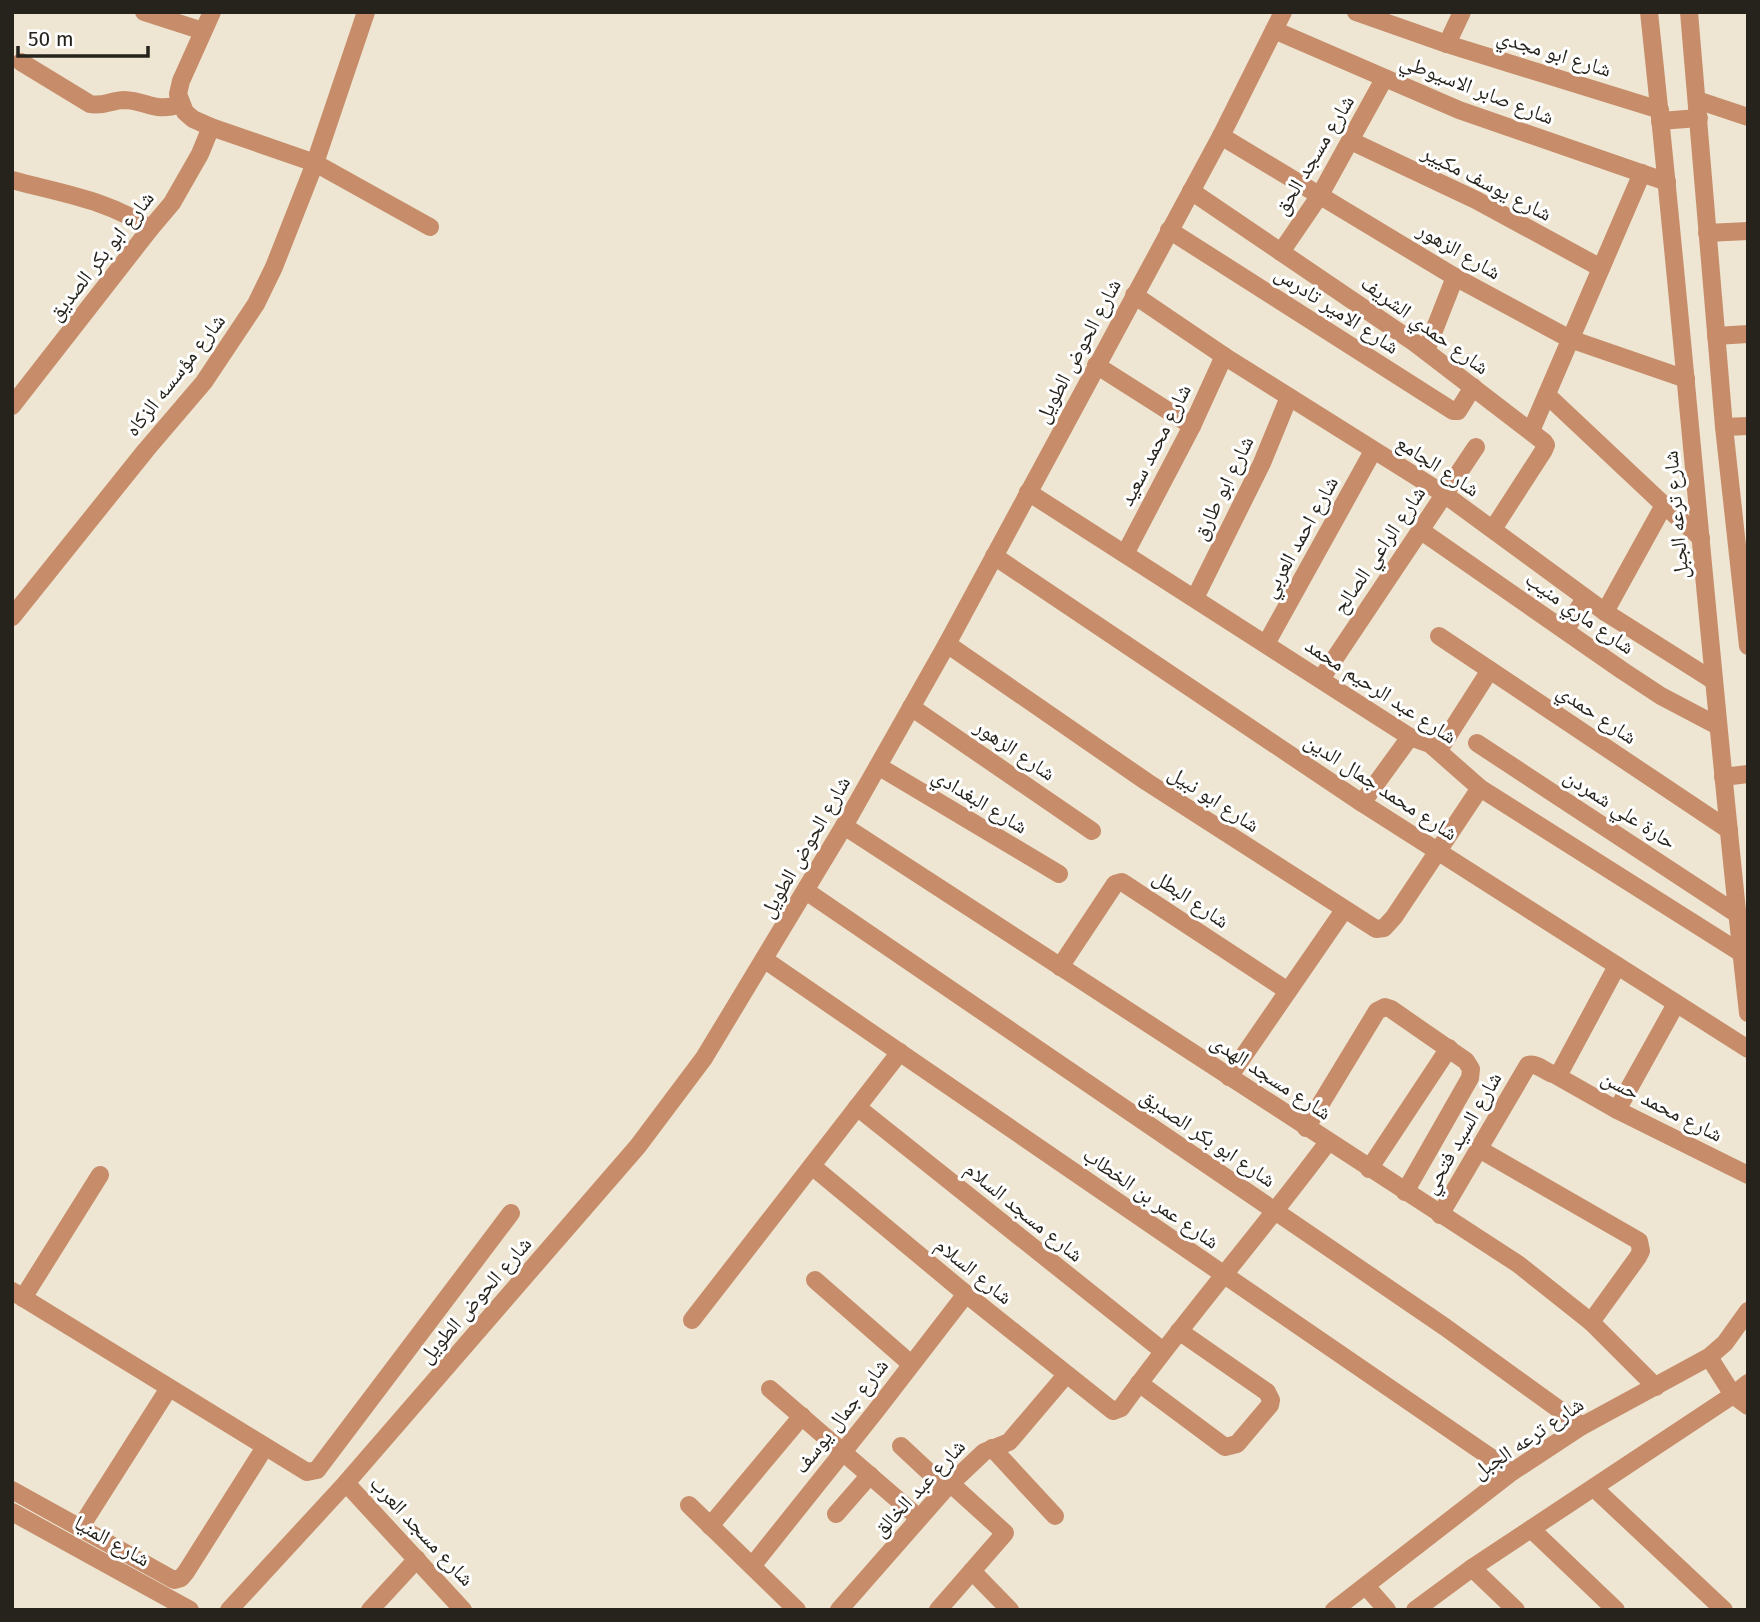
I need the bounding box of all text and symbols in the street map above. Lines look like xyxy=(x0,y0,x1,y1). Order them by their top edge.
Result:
scale bar xyxy=(18,14,147,58)
street label: شارع ابو مجدي xyxy=(1493,23,1614,86)
text: 50 m xyxy=(28,26,74,52)
street label: شارع صابر الاسيوطي xyxy=(1395,48,1558,133)
street label: شارع مسجد الحق xyxy=(1268,90,1360,220)
street label: شارع يوسف مكيير xyxy=(1417,139,1556,227)
street label: شارع ابو بكر الصديق xyxy=(42,186,160,326)
street label: شارع الزهور xyxy=(1412,216,1505,285)
street label: شارع الامير تادرس xyxy=(1270,260,1404,360)
street label: شارع حمدي الشريف xyxy=(1354,270,1494,383)
street label: شارع الحوض الطويل xyxy=(1029,275,1127,427)
street label: شارع مؤسسه الزكاه xyxy=(119,309,231,441)
street label: شارع محمد سعيد xyxy=(1113,380,1197,510)
street label: شارع الجامع xyxy=(1392,430,1484,502)
street label: شارع ابو طارق xyxy=(1187,432,1259,544)
street label: شارع ترعه الجبل xyxy=(1657,450,1695,580)
street label: شارع احمد العربي xyxy=(1256,472,1347,604)
street label: شارع الراعي الصالح xyxy=(1327,481,1434,621)
street label: شارع ماري منيب xyxy=(1518,566,1640,663)
street label: شارع عبد الرحيم محمد xyxy=(1300,632,1462,751)
street label: شارع حمدي xyxy=(1550,678,1642,753)
street label: شارع الزهور xyxy=(969,713,1060,787)
street label: شارع محمد جمال الدين xyxy=(1299,728,1463,846)
street label: شارع ابو نبيل xyxy=(1164,760,1264,838)
street label: شارع البغدادي xyxy=(926,762,1032,842)
street label: حارة علي شمردن xyxy=(1557,763,1681,858)
street label: شارع الحوض الطويل xyxy=(754,771,856,923)
street label: شارع البطل xyxy=(1148,864,1234,934)
street label: شارع مسجد الهدى xyxy=(1206,1028,1336,1126)
street label: شارع محمد حسن xyxy=(1597,1064,1727,1148)
street label: شارع السيد فتحي xyxy=(1417,1067,1510,1200)
street label: شارع ابو بكر الصديق xyxy=(1135,1083,1281,1193)
street label: شارع عمر بن الخطاب xyxy=(1078,1141,1224,1255)
street label: شارع مسجد السلام xyxy=(959,1156,1089,1268)
street label: شارع الحوض الطويل xyxy=(413,1231,537,1369)
street label: شارع السلام xyxy=(929,1232,1018,1311)
street label: شارع جمال يوسف xyxy=(788,1353,894,1479)
street label: شارع ترعه الجبل xyxy=(1467,1391,1589,1485)
street label: شارع عبد الخالق xyxy=(867,1434,971,1542)
street label: شارع مسجد العرب xyxy=(364,1470,480,1592)
street label: شارع المنيا xyxy=(70,1510,154,1572)

